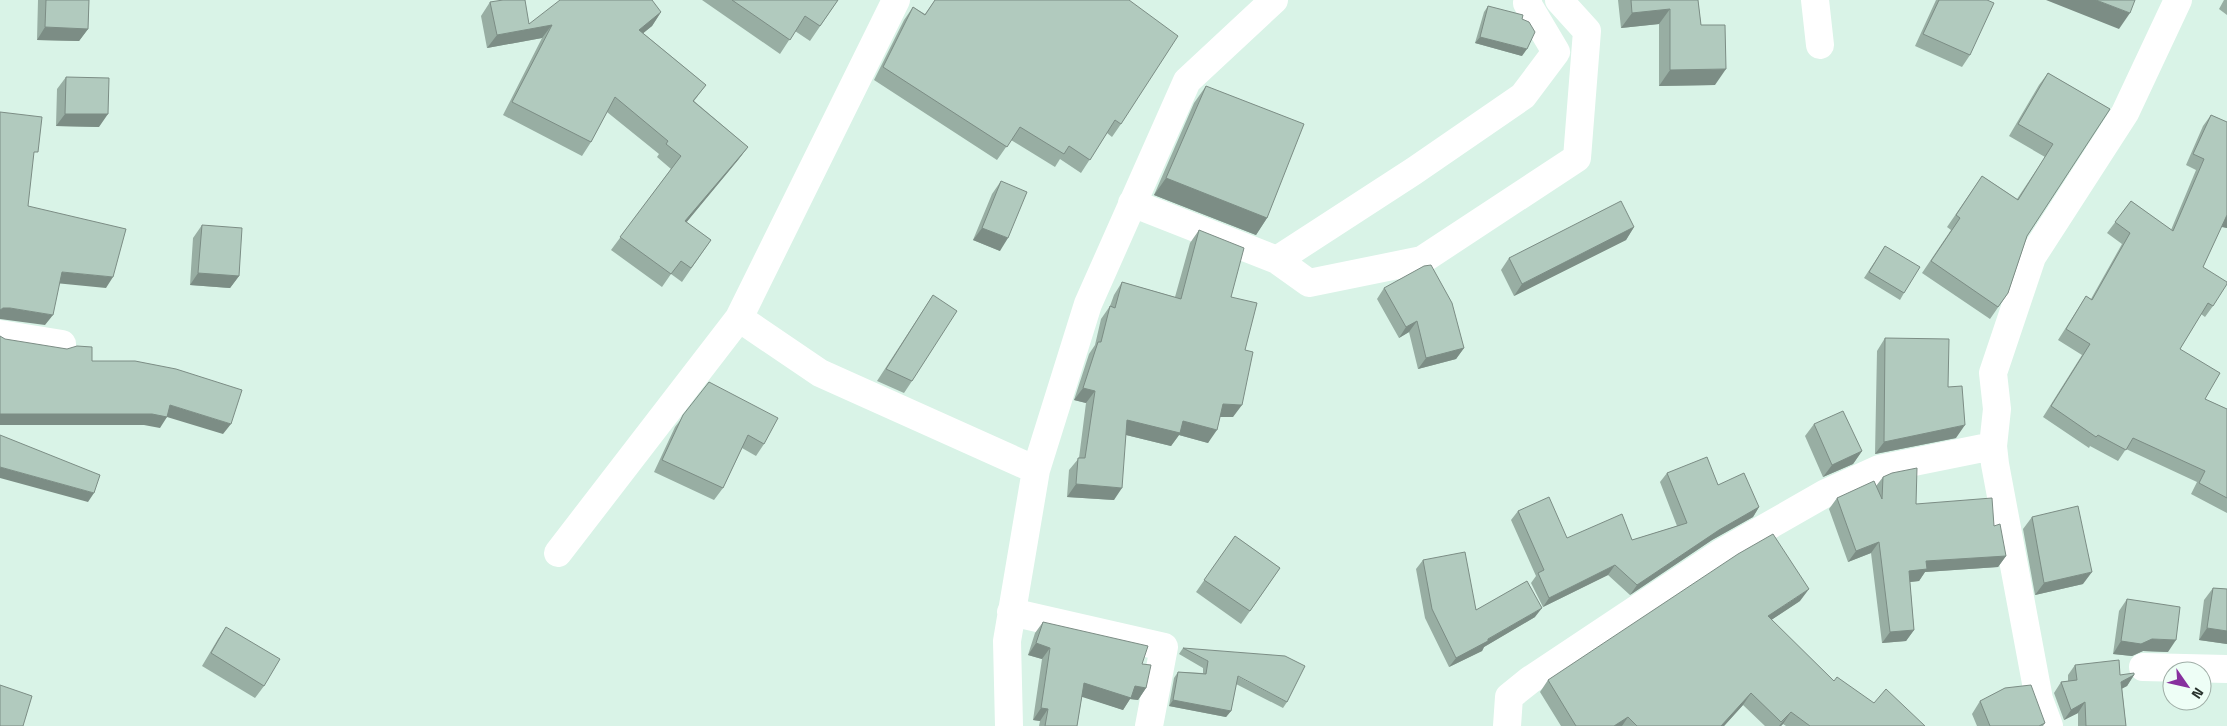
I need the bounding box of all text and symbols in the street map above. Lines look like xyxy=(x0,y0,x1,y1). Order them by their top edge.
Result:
north arrow xyxy=(2162,661,2212,711)
text: N xyxy=(2187,684,2210,703)

